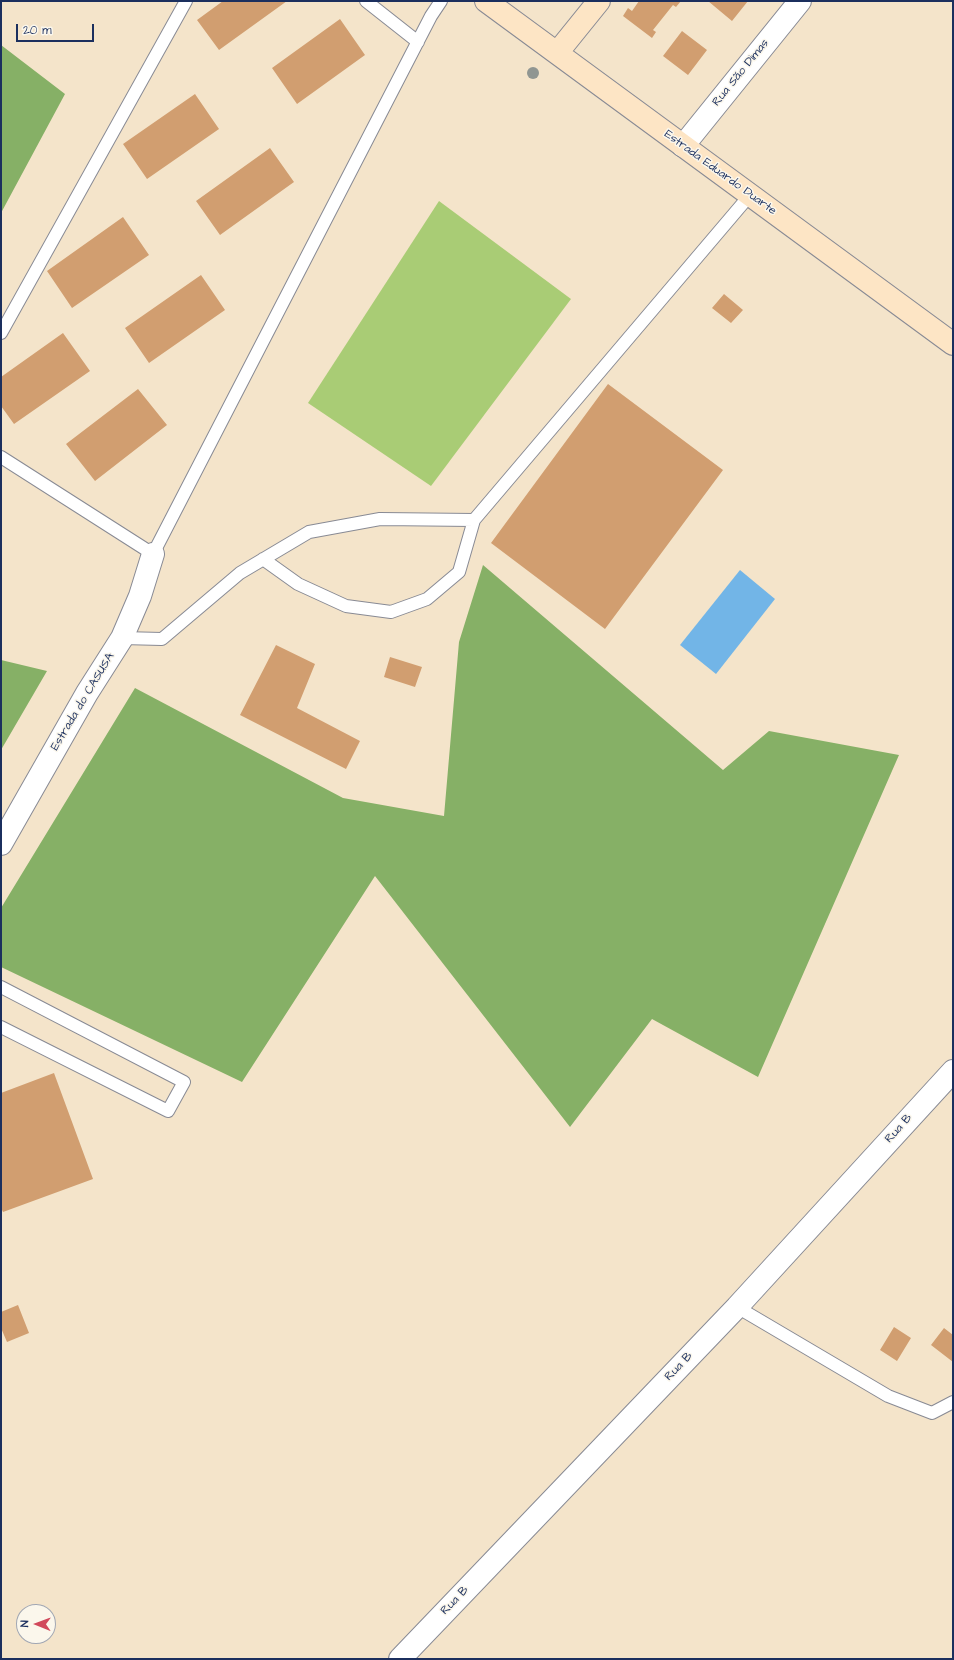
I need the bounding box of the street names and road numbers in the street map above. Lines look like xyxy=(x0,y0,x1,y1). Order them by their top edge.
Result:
street label: Rua São Dimas xyxy=(710,37,772,109)
street label: Estrada Eduardo Duarte xyxy=(661,127,779,219)
street label: Estrada do CASUSA xyxy=(48,651,118,753)
street label: Rua B xyxy=(882,1112,916,1146)
street label: Rua B xyxy=(662,1350,696,1384)
street label: Rua B xyxy=(438,1584,472,1618)

